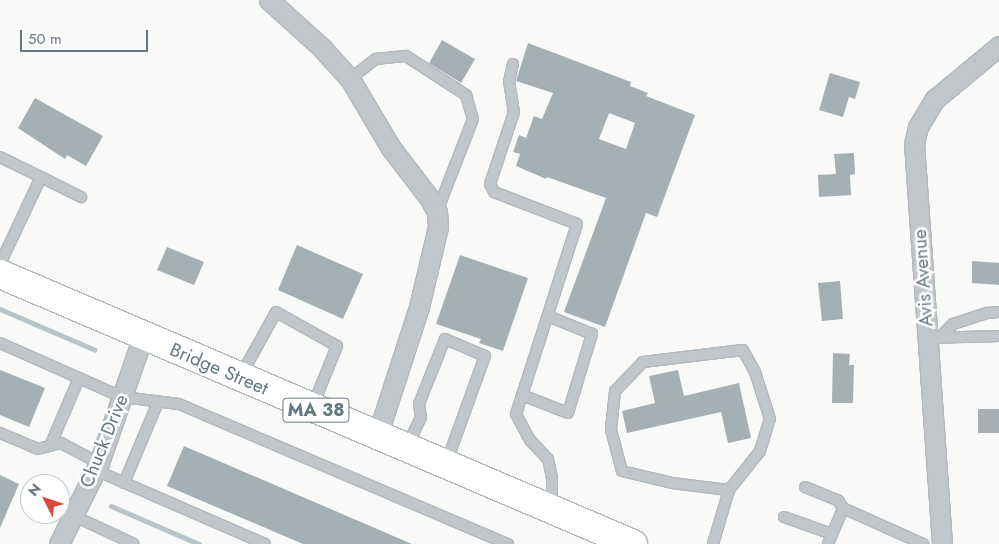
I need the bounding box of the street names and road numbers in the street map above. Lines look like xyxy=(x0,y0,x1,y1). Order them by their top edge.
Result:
street label: Avis Avenue xyxy=(908,229,938,327)
street label: Bridge Street xyxy=(166,338,272,400)
street label: Chuck Drive xyxy=(75,391,133,491)
road number: MA 38 xyxy=(282,394,350,426)

